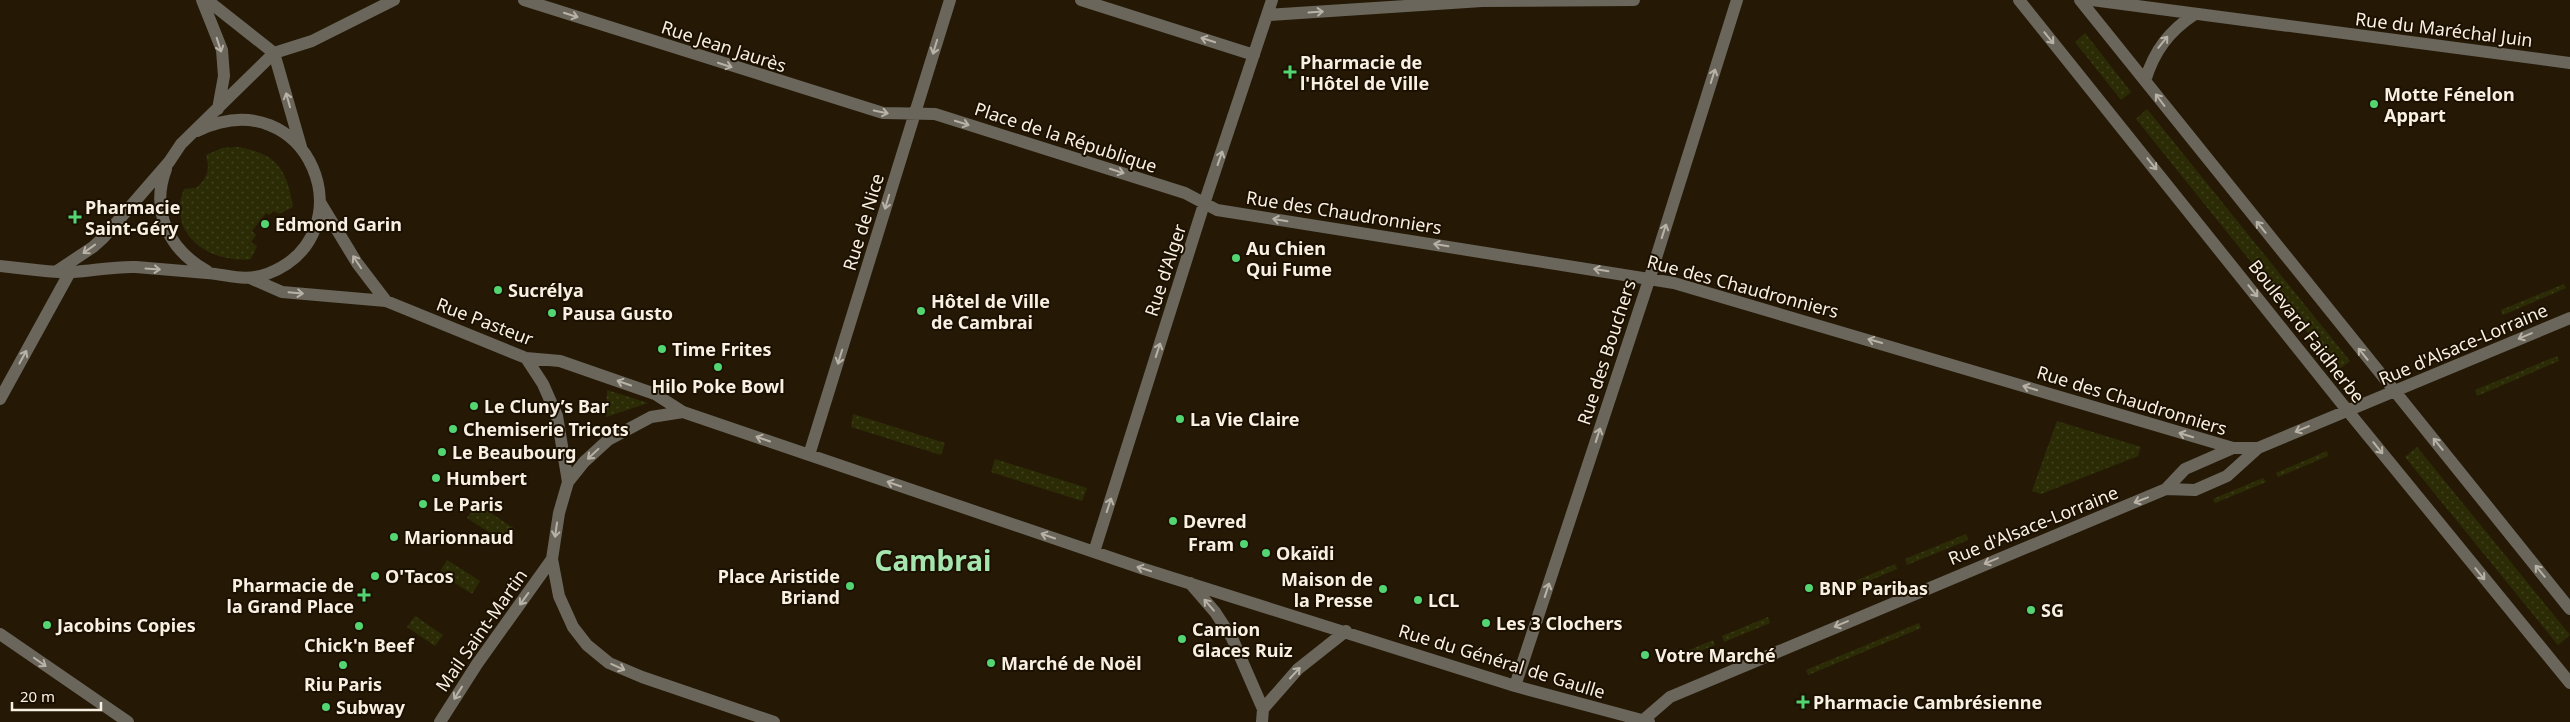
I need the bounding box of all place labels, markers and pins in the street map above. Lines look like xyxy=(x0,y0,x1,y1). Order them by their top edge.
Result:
place label: Pharmacie de l'Hôtel de Ville xyxy=(1300,50,1429,95)
marker: Pharmacie de l'Hôtel de Ville xyxy=(1284,66,1296,78)
place label: Motte Fénelon Appart xyxy=(2384,82,2515,127)
marker: Motte Fénelon Appart xyxy=(2368,98,2380,110)
place label: Pharmacie Saint-Géry xyxy=(85,195,180,240)
marker: Pharmacie Saint-Géry xyxy=(69,211,81,223)
place label: Edmond Garin xyxy=(275,212,402,236)
marker: Edmond Garin xyxy=(259,218,271,230)
place label: Au Chien Qui Fume xyxy=(1246,236,1332,281)
marker: Au Chien Qui Fume xyxy=(1230,252,1242,264)
place label: Sucrélya xyxy=(508,278,584,302)
marker: Sucrélya xyxy=(492,284,504,296)
place label: Hôtel de Ville de Cambrai xyxy=(931,289,1050,334)
place label: Pausa Gusto xyxy=(562,301,673,325)
marker: Hôtel de Ville de Cambrai xyxy=(915,305,927,317)
marker: Pausa Gusto xyxy=(546,307,558,319)
place label: Time Frites xyxy=(672,337,772,361)
marker: Time Frites xyxy=(656,343,668,355)
marker: Hilo Poke Bowl xyxy=(712,361,724,373)
place label: Hilo Poke Bowl xyxy=(651,374,785,398)
place label: Le Cluny’s Bar xyxy=(484,394,609,418)
marker: Le Cluny’s Bar xyxy=(468,400,480,412)
place label: La Vie Claire xyxy=(1190,407,1300,431)
marker: La Vie Claire xyxy=(1174,413,1186,425)
place label: Chemiserie Tricots xyxy=(463,417,629,441)
marker: Chemiserie Tricots xyxy=(447,423,459,435)
place label: Le Beaubourg xyxy=(452,440,576,464)
marker: Le Beaubourg xyxy=(436,446,448,458)
place label: Humbert xyxy=(446,466,527,490)
marker: Humbert xyxy=(430,472,442,484)
place label: Le Paris xyxy=(433,492,503,516)
marker: Le Paris xyxy=(417,498,429,510)
place label: Devred xyxy=(1183,509,1247,533)
marker: Devred xyxy=(1167,515,1179,527)
place label: Marionnaud xyxy=(404,525,514,549)
marker: Marionnaud xyxy=(388,531,400,543)
place label: Fram xyxy=(1188,532,1234,556)
marker: Fram xyxy=(1238,538,1250,550)
place label: Okaïdi xyxy=(1276,541,1334,565)
marker: Okaïdi xyxy=(1260,547,1272,559)
place label: O'Tacos xyxy=(385,564,454,588)
place label: Place Aristide Briand xyxy=(718,564,840,609)
place label: Maison de la Presse xyxy=(1281,567,1373,612)
marker: O'Tacos xyxy=(369,570,381,582)
place label: Pharmacie de la Grand Place xyxy=(227,573,354,618)
place label: BNP Paribas xyxy=(1819,576,1928,600)
marker: Place Aristide Briand xyxy=(844,580,856,592)
marker: BNP Paribas xyxy=(1803,582,1815,594)
marker: Maison de la Presse xyxy=(1377,583,1389,595)
place label: LCL xyxy=(1428,588,1459,612)
marker: Pharmacie de la Grand Place xyxy=(358,589,370,601)
marker: LCL xyxy=(1412,594,1424,606)
place label: SG xyxy=(2041,598,2064,622)
marker: SG xyxy=(2025,604,2037,616)
place label: Les 3 Clochers xyxy=(1496,611,1623,635)
place label: Jacobins Copies xyxy=(55,613,196,637)
place label: Camion Glaces Ruiz xyxy=(1192,617,1293,662)
marker: Les 3 Clochers xyxy=(1480,617,1492,629)
marker: Jacobins Copies xyxy=(41,619,53,631)
marker: Chick'n Beef xyxy=(353,620,365,632)
place label: Chick'n Beef xyxy=(304,633,415,657)
marker: Camion Glaces Ruiz xyxy=(1176,633,1188,645)
place label: Votre Marché xyxy=(1655,643,1776,667)
marker: Votre Marché xyxy=(1639,649,1651,661)
place label: Marché de Noël xyxy=(1001,651,1142,675)
marker: Marché de Noël xyxy=(985,657,997,669)
marker: Riu Paris xyxy=(337,659,349,671)
place label: Riu Paris xyxy=(304,672,382,696)
place label: Pharmacie Cambrésienne xyxy=(1813,690,2042,714)
place label: Subway xyxy=(336,695,406,719)
marker: Pharmacie Cambrésienne xyxy=(1797,696,1809,708)
marker: Subway xyxy=(320,701,332,713)

